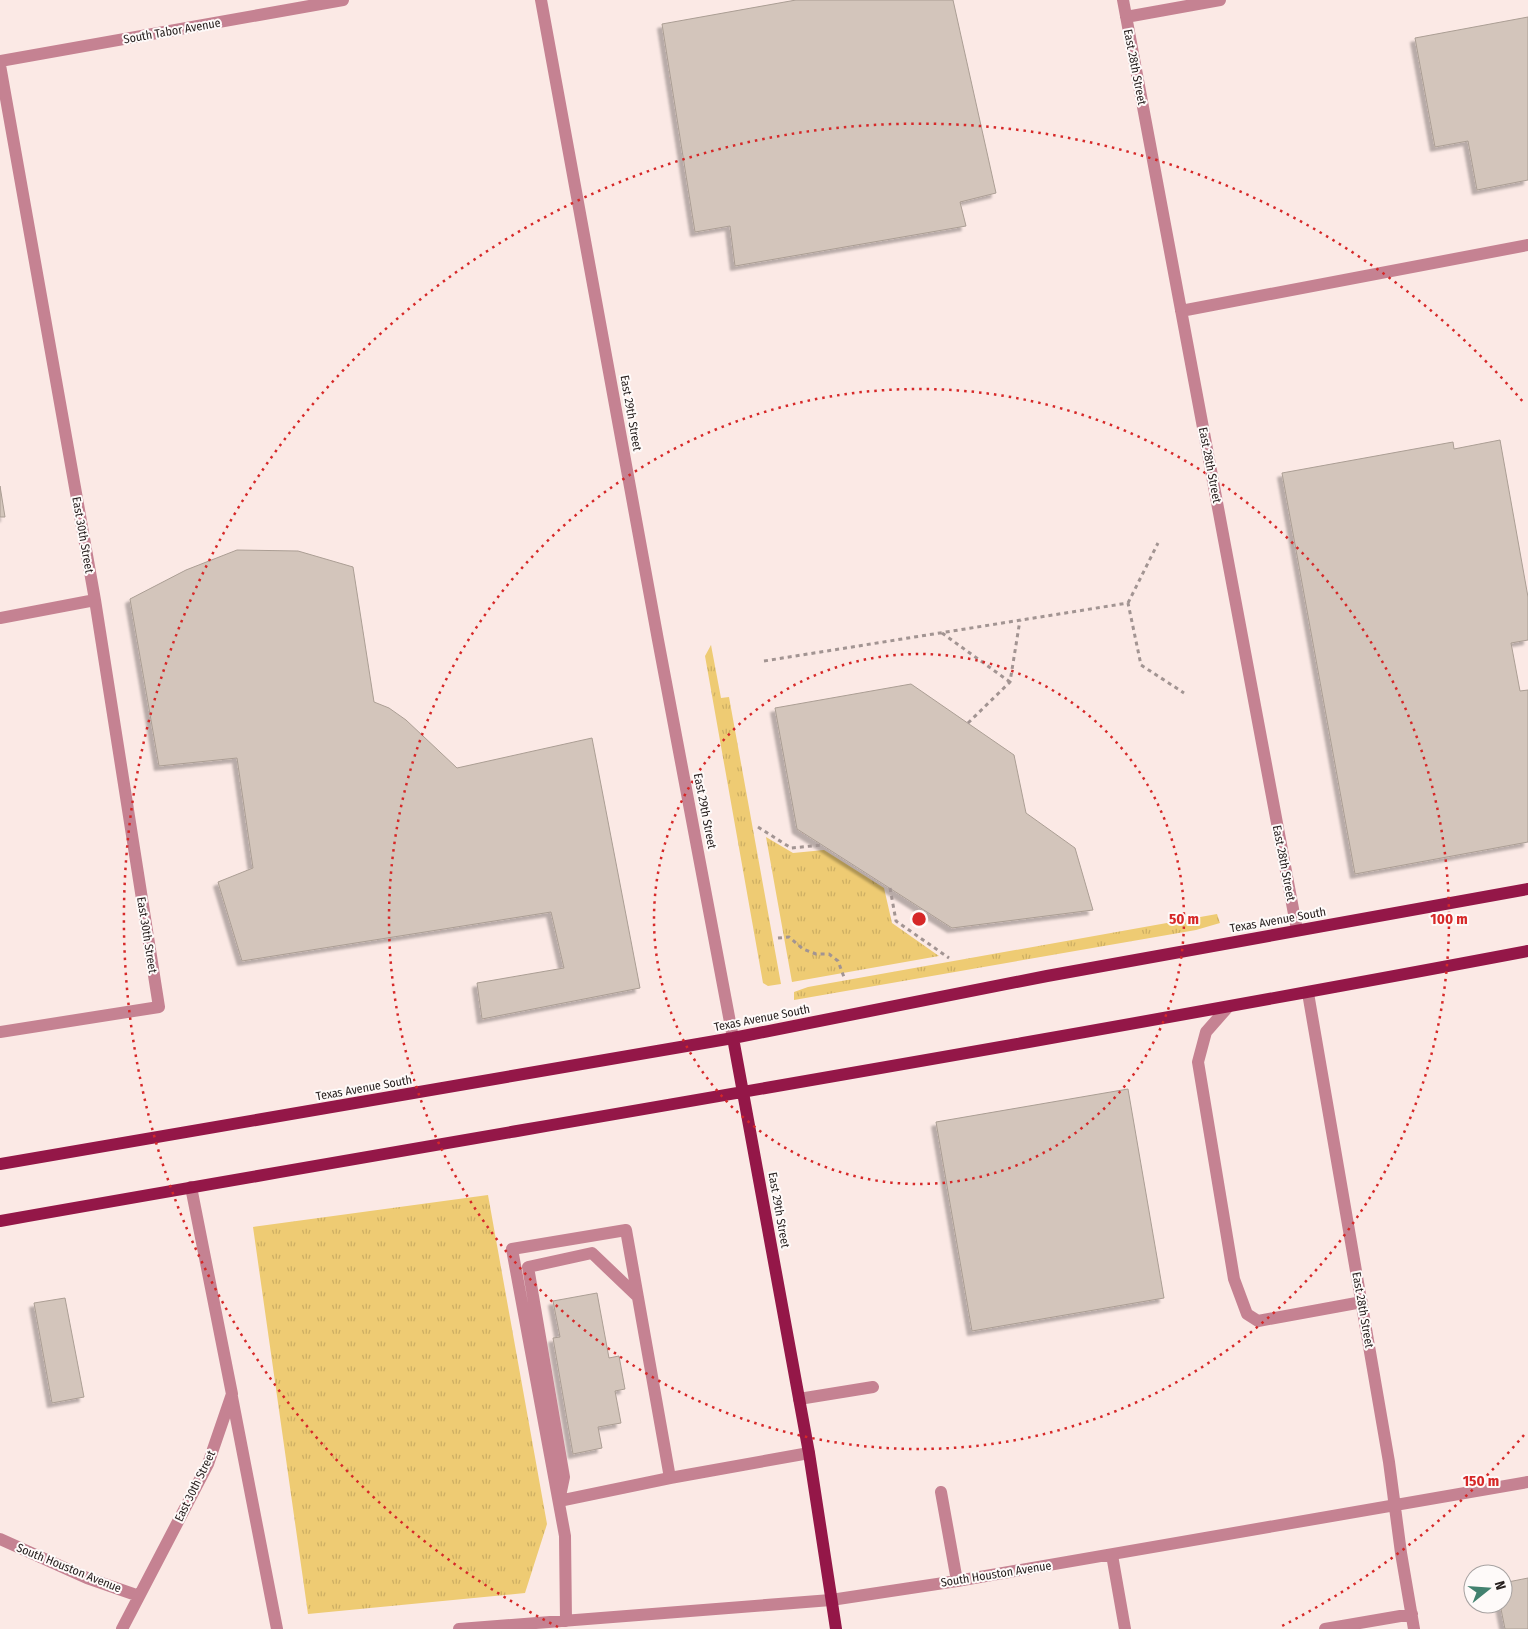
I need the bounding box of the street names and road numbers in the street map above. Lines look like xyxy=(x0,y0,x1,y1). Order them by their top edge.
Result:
street label: South Tabor Avenue xyxy=(122,16,222,46)
street label: East 28th Street xyxy=(1121,28,1149,106)
street label: East 29th Street xyxy=(617,374,645,452)
street label: East 28th Street xyxy=(1196,426,1224,504)
street label: East 30th Street xyxy=(69,496,97,574)
street label: East 29th Street xyxy=(691,772,719,850)
street label: East 28th Street xyxy=(1270,824,1298,902)
street label: East 30th Street xyxy=(134,896,160,974)
street label: Texas Avenue South xyxy=(1229,905,1327,935)
street label: Texas Avenue South xyxy=(713,1002,811,1034)
street label: Texas Avenue South xyxy=(315,1073,413,1103)
street label: East 29th Street xyxy=(765,1171,793,1249)
street label: East 28th Street xyxy=(1349,1271,1377,1349)
street label: East 30th Street xyxy=(172,1448,218,1524)
street label: South Houston Avenue xyxy=(15,1541,124,1595)
street label: South Houston Avenue xyxy=(940,1558,1052,1590)

